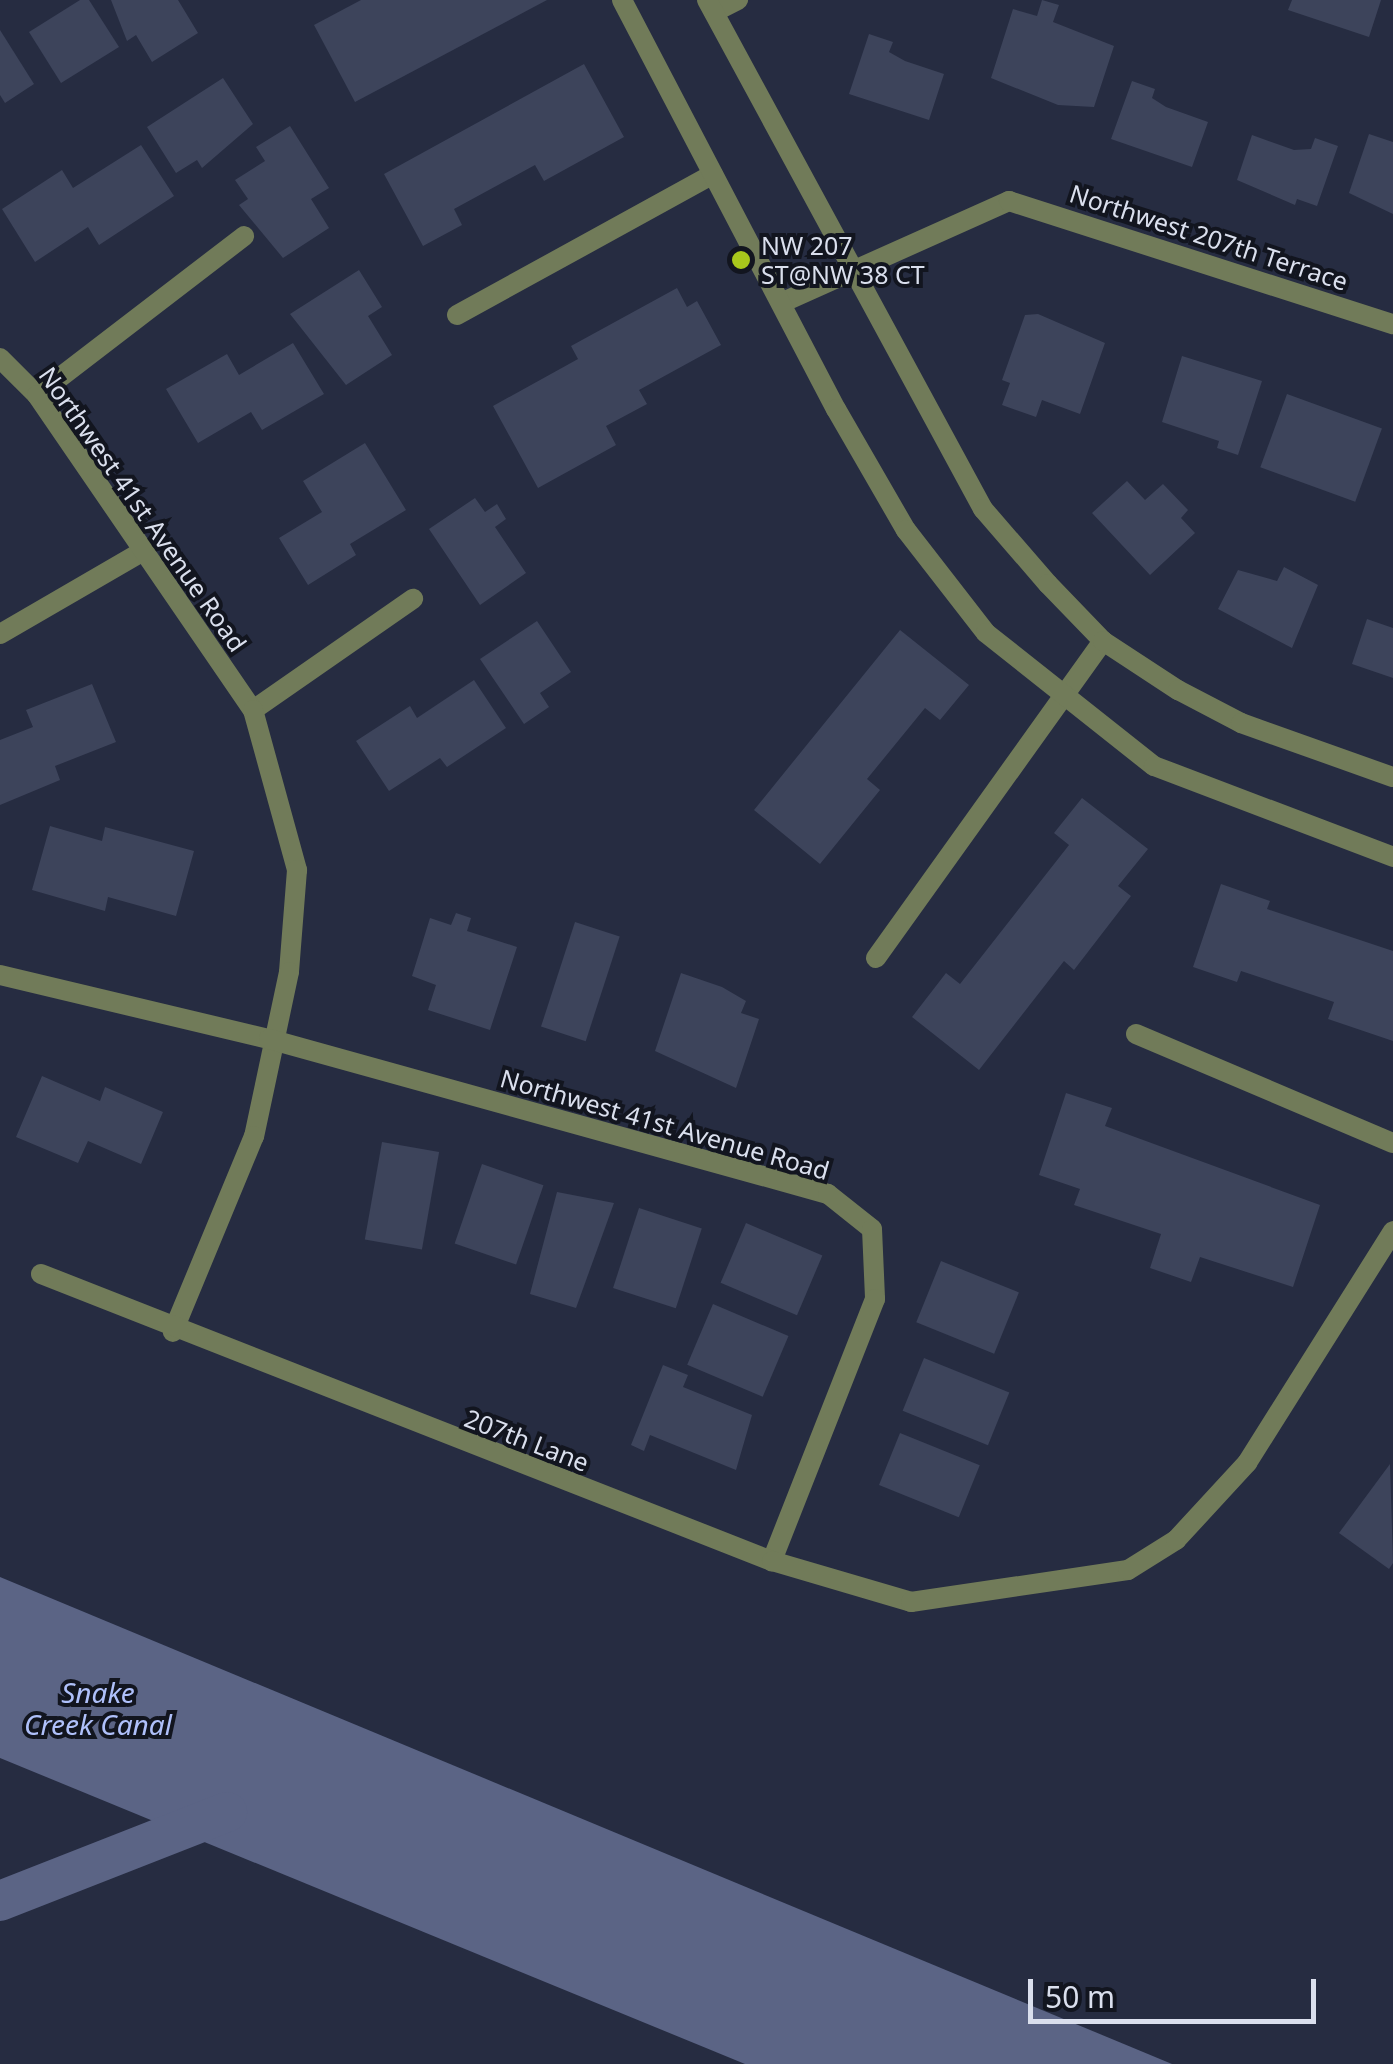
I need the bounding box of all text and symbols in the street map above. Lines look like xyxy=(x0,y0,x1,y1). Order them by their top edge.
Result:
street label: Northwest 207th Terrace xyxy=(1066,178,1352,296)
place label: NW 207 ST@NW 38 CT xyxy=(761,231,925,290)
marker: NW 207 ST@NW 38 CT xyxy=(730,249,752,271)
street label: Northwest 41st Avenue Road xyxy=(33,361,253,657)
street label: Northwest 41st Avenue Road xyxy=(497,1063,833,1185)
street label: 207th Lane xyxy=(461,1403,593,1477)
water label: Snake Creek Canal xyxy=(24,1675,172,1741)
scale bar xyxy=(1033,1959,1320,2021)
text: 50 m xyxy=(1045,1976,1115,2017)

